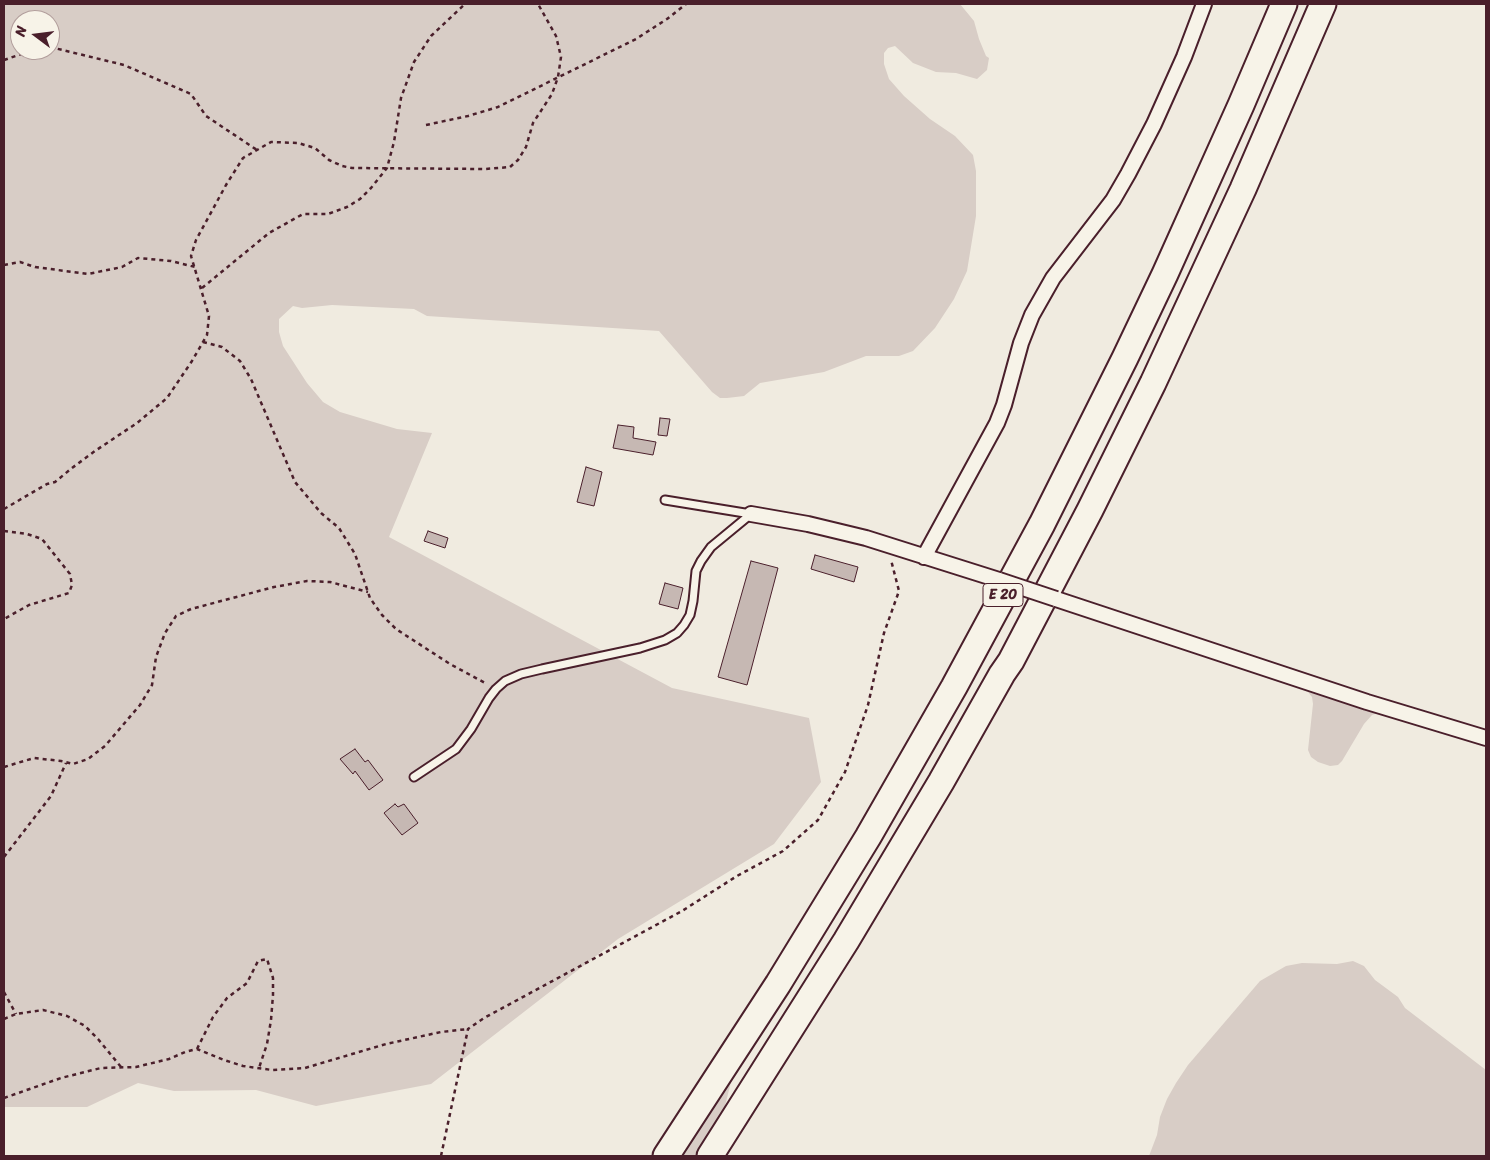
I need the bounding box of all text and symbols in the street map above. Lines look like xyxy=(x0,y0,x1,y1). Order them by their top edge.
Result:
north arrow xyxy=(10,10,60,60)
text: N xyxy=(8,23,34,39)
road number: E 20 xyxy=(983,584,1023,606)

